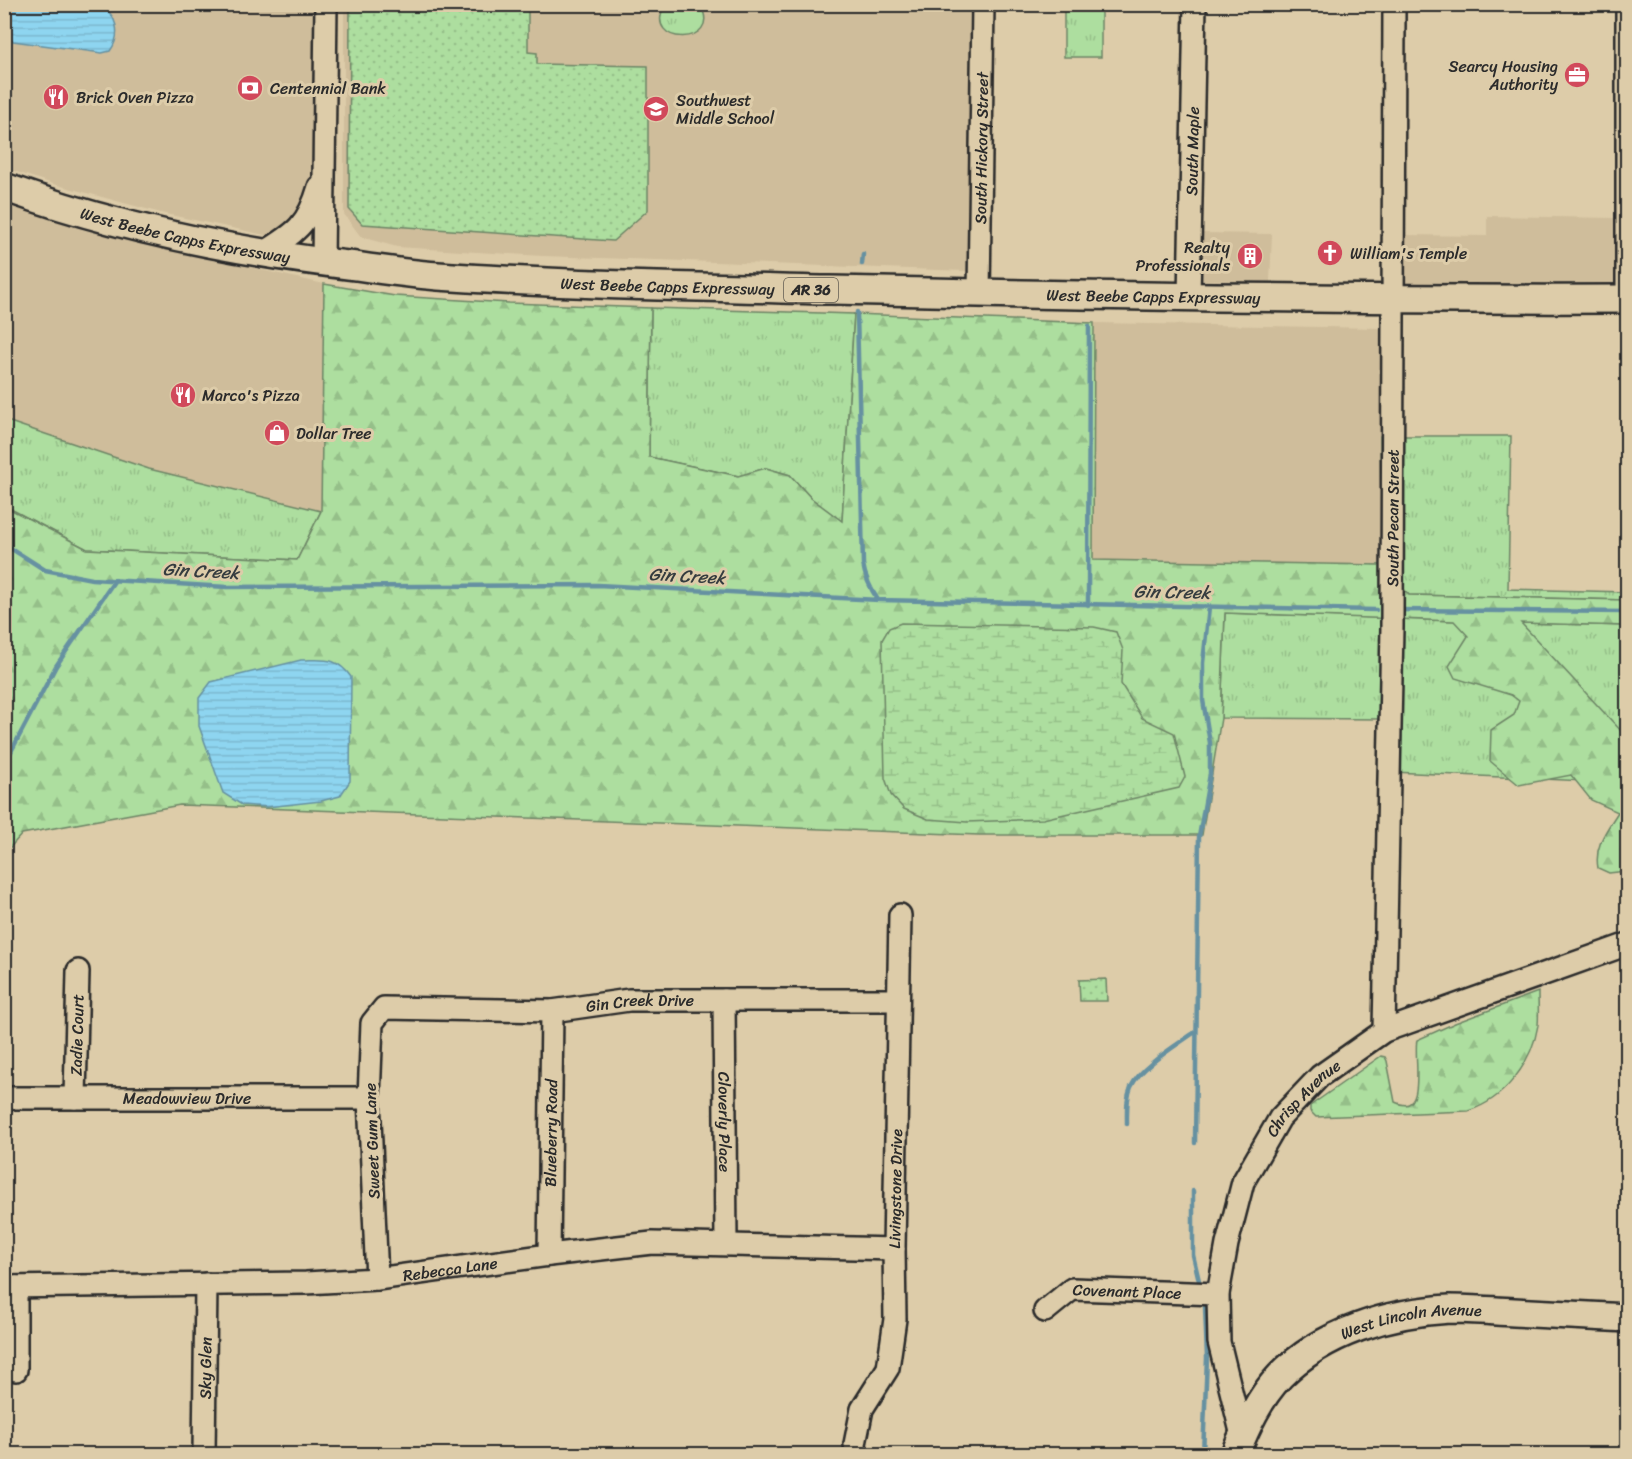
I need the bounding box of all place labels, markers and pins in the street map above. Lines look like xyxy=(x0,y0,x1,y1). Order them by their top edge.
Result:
place label: Searcy Housing Authority xyxy=(1448,52,1559,99)
office icon: Searcy Housing Authority xyxy=(1562,60,1592,90)
bank icon: Centennial Bank xyxy=(235,73,265,103)
place label: Centennial Bank xyxy=(270,74,386,103)
restaurant icon: Brick Oven Pizza xyxy=(41,82,71,112)
place label: Brick Oven Pizza xyxy=(76,83,194,112)
place label: Southwest Middle School xyxy=(676,86,775,133)
school or university icon: Southwest Middle School xyxy=(641,94,671,124)
place label: Realty Professionals xyxy=(1135,233,1231,280)
church icon: William's Temple xyxy=(1315,238,1345,268)
place label: William's Temple xyxy=(1350,239,1467,268)
building icon: Realty Professionals xyxy=(1235,241,1265,271)
restaurant icon: Marco's Pizza xyxy=(168,380,198,410)
place label: Marco's Pizza xyxy=(202,381,300,410)
shop icon: Dollar Tree xyxy=(262,418,292,448)
place label: Dollar Tree xyxy=(296,419,372,448)

